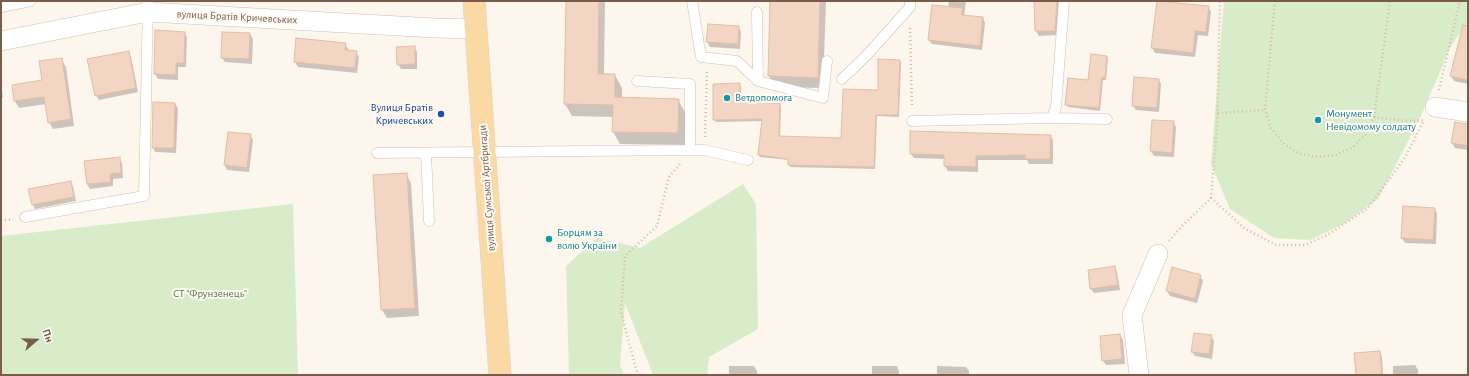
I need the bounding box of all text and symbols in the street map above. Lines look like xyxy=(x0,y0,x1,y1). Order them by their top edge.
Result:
street label: вулиця Братів Кричевських xyxy=(176,7,298,27)
place label: Ветдопомога xyxy=(735,91,792,105)
marker: Ветдопомога xyxy=(722,93,732,103)
place label: Вулиця Братів Кричевських xyxy=(370,101,433,127)
place label: Монумент Невідомому солдату xyxy=(1326,107,1416,133)
marker: Вулиця Братів Кричевських xyxy=(436,109,446,119)
marker: Монумент Невідомому солдату xyxy=(1313,115,1323,125)
street label: вулиця Сумської Артбригади xyxy=(476,124,498,252)
place label: Борцям за волю України xyxy=(557,226,617,252)
marker: Борцям за волю України xyxy=(544,234,554,244)
park label: СТ "Фрунзенець" xyxy=(173,287,247,301)
north arrow xyxy=(16,320,56,360)
text: Пн xyxy=(40,328,55,344)

